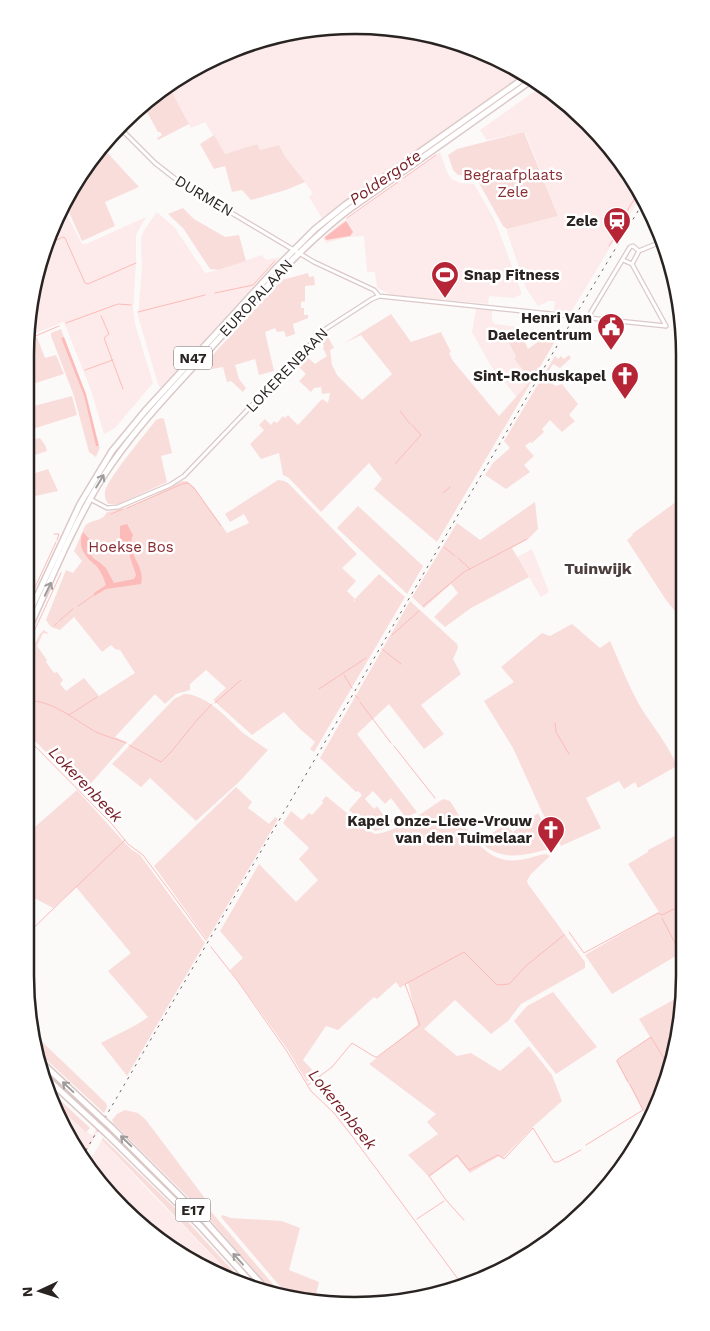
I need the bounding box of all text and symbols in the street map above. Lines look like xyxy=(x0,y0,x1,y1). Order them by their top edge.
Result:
water label: Poldergote xyxy=(346,146,425,209)
park label: Begraafplaats Zele xyxy=(463,166,563,201)
street label: DURMEN xyxy=(172,172,236,220)
station icon: Zele xyxy=(602,206,632,245)
place label: Zele xyxy=(566,212,598,230)
street label: EUROPALAAN xyxy=(216,256,296,340)
sports icon: Snap Fitness xyxy=(430,260,460,299)
place label: Snap Fitness xyxy=(464,266,559,284)
place label: Henri Van Daelecentrum xyxy=(488,309,592,344)
public building icon: Henri Van Daelecentrum xyxy=(596,312,626,351)
street label: LOKERENBAAN xyxy=(242,324,332,416)
road number: N47 xyxy=(174,346,212,369)
church icon: Sint-Rochuskapel xyxy=(610,361,640,400)
place label: Sint-Rochuskapel xyxy=(473,367,606,385)
one-way arrow xyxy=(96,475,106,489)
park label: Hoekse Bos xyxy=(88,538,174,556)
district label: Tuinwijk xyxy=(564,559,632,578)
one-way arrow xyxy=(43,582,53,597)
water label: Lokerenbeek xyxy=(45,743,127,827)
place label: Kapel Onze-Lieve-Vrouw van den Tuimelaar xyxy=(347,812,533,847)
church icon: Kapel Onze-Lieve-Vrouw van den Tuimelaar xyxy=(536,815,566,854)
water label: Lokerenbeek xyxy=(305,1065,382,1154)
one-way arrow xyxy=(62,1081,75,1093)
one-way arrow xyxy=(119,1135,132,1147)
road number: E17 xyxy=(176,1198,210,1222)
one-way arrow xyxy=(232,1252,244,1265)
north arrow xyxy=(15,1266,65,1316)
text: N xyxy=(19,1286,35,1298)

